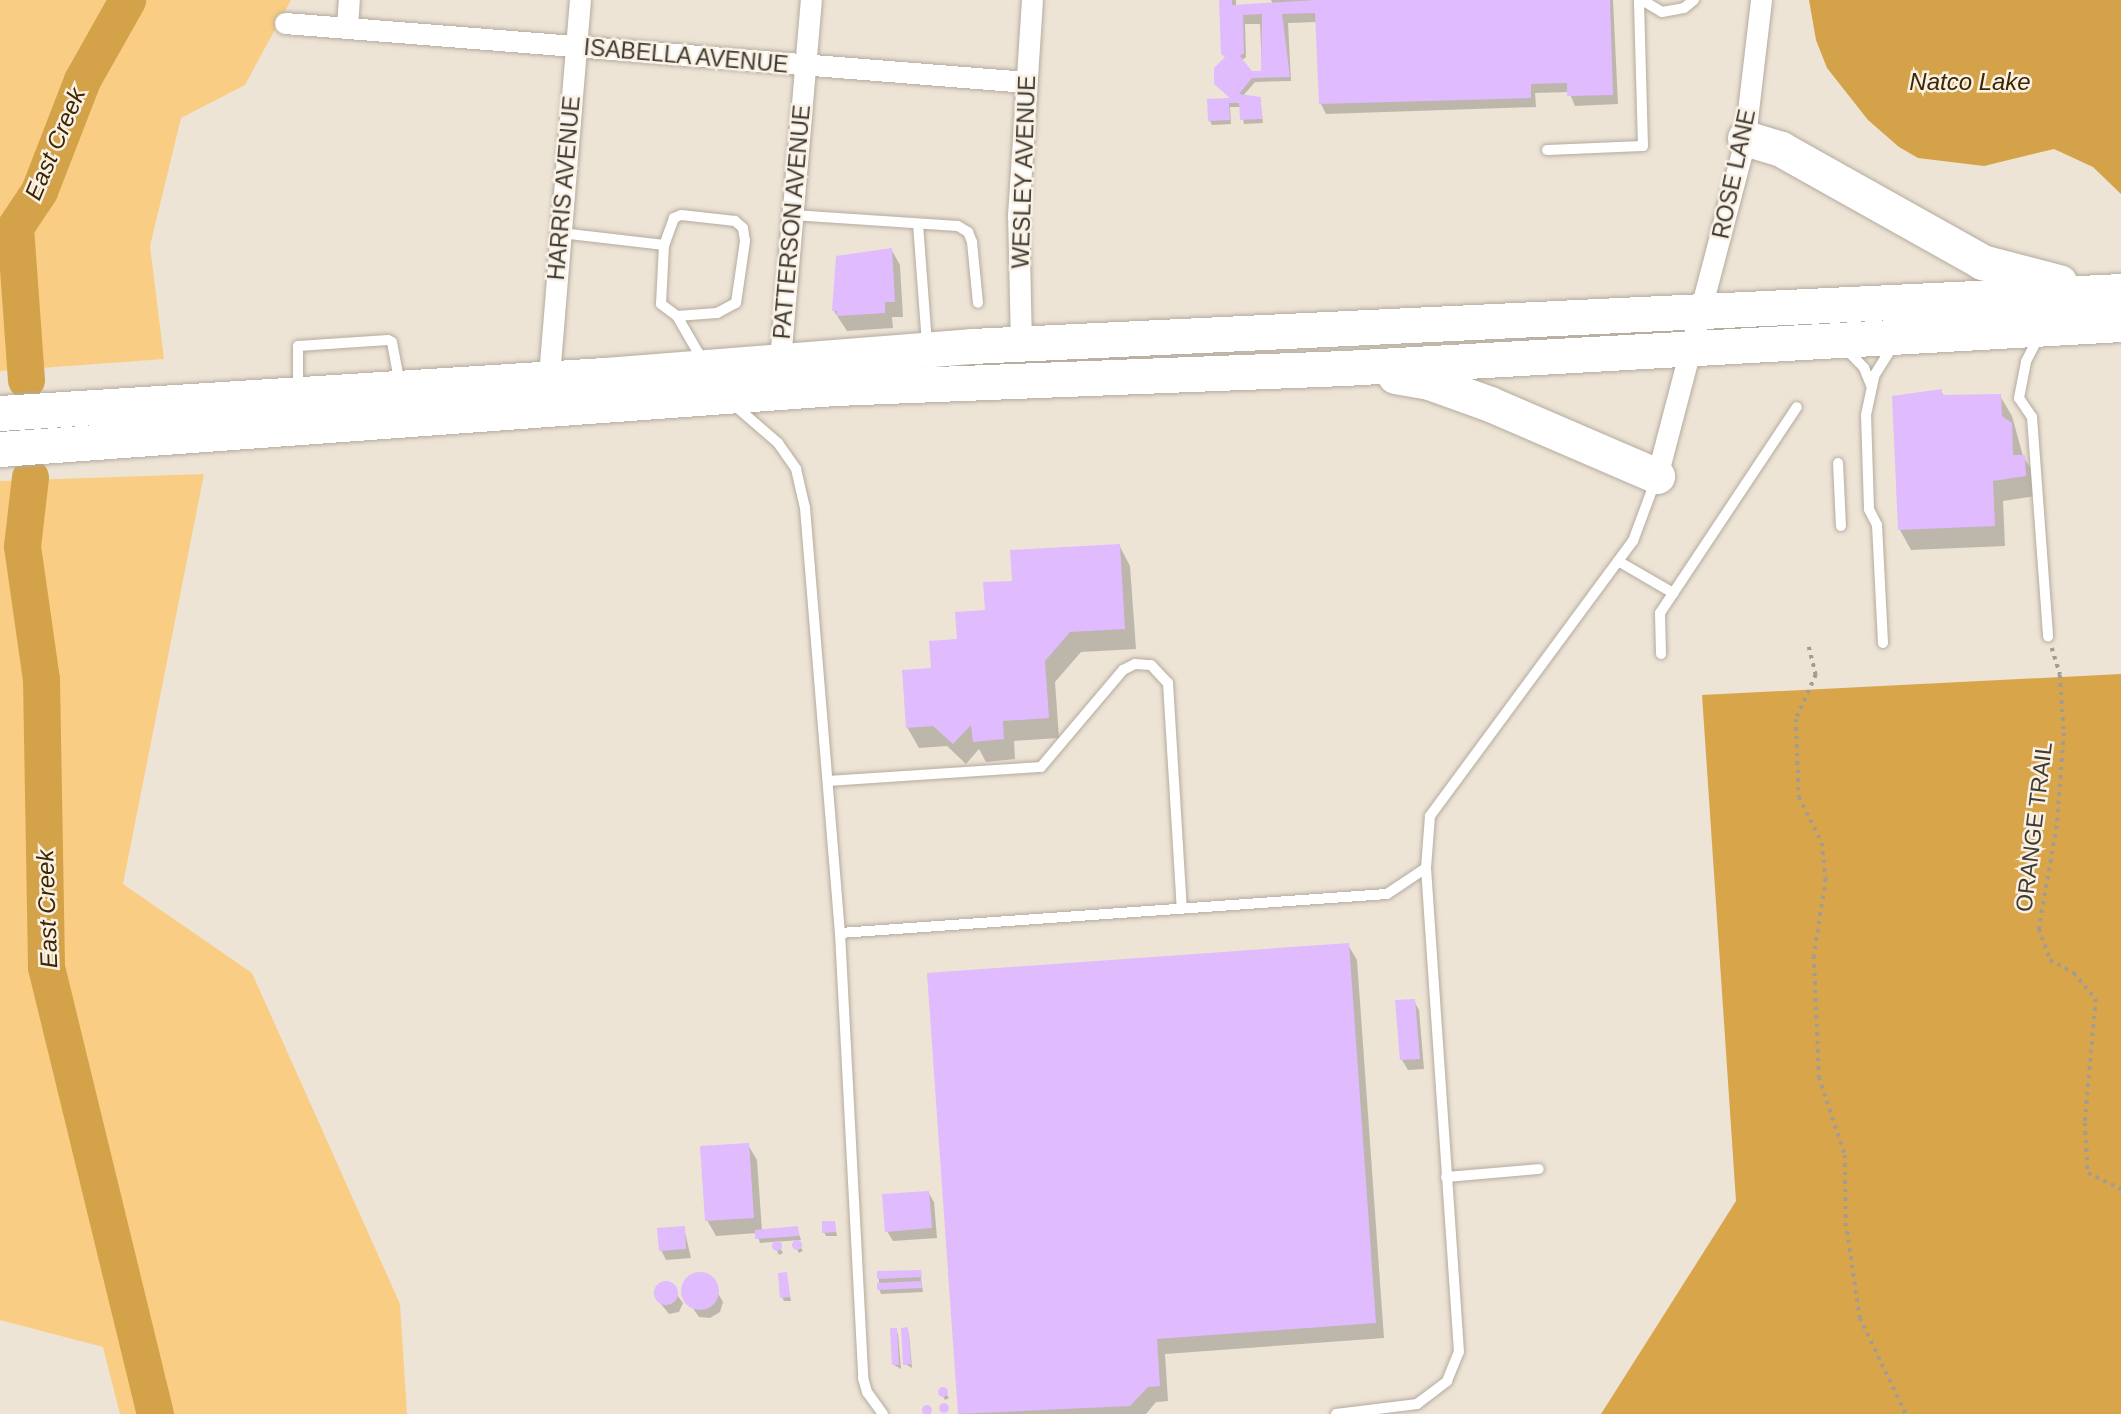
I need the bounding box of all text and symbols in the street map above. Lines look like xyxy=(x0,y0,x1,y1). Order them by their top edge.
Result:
street label: ISABELLA AVENUE xyxy=(581,33,791,79)
water label: Natco Lake xyxy=(1909,68,2031,96)
street label: WESLEY AVENUE xyxy=(1007,74,1041,270)
water label: East Creek xyxy=(19,84,91,204)
street label: HARRIS AVENUE xyxy=(542,94,586,282)
street label: PATTERSON AVENUE xyxy=(768,103,816,341)
street label: ROSE LANE xyxy=(1707,107,1761,241)
street label: ORANGE TRAIL xyxy=(2010,740,2058,914)
water label: East Creek xyxy=(31,849,63,969)

